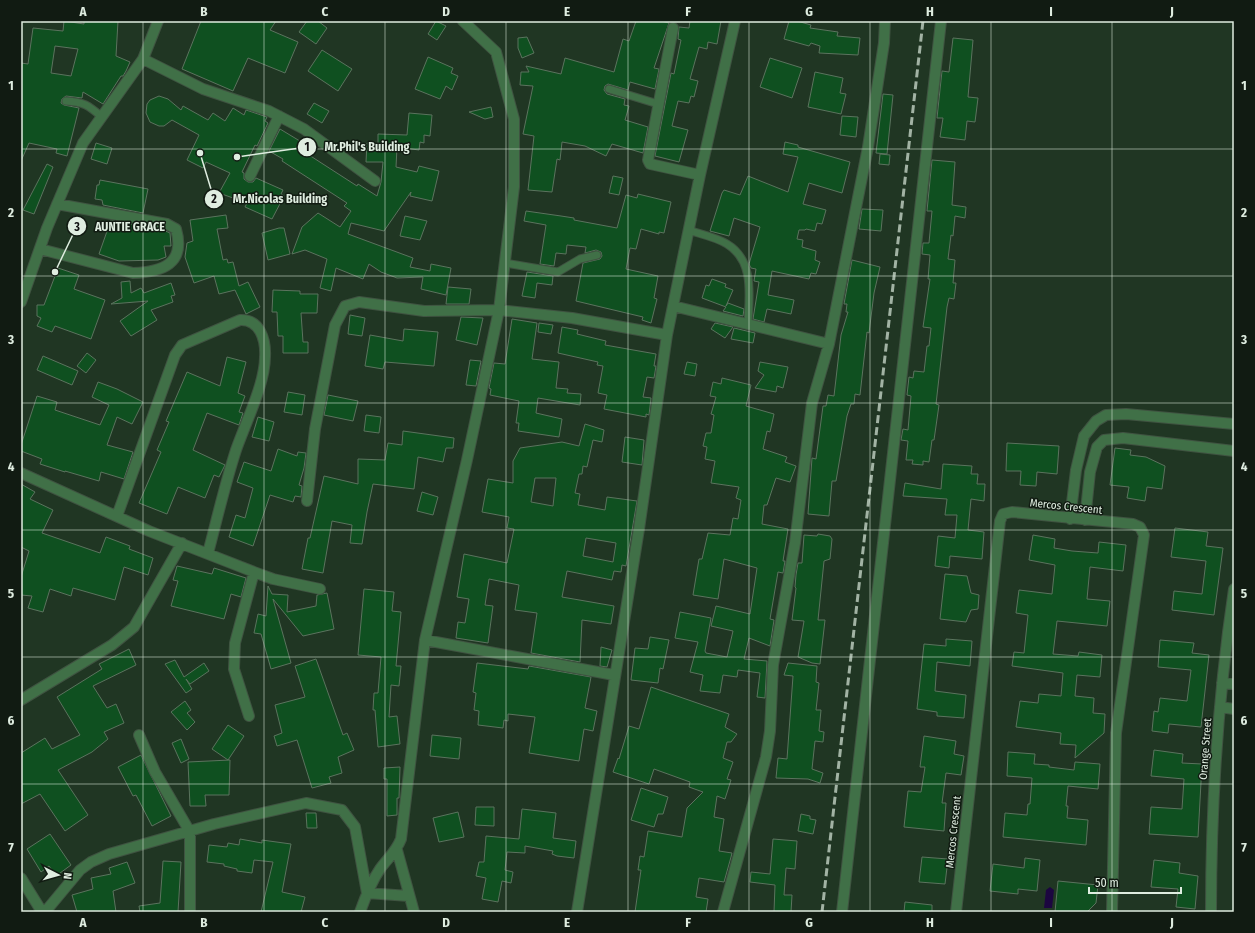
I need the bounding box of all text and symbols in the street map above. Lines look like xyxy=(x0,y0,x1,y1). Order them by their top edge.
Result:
text: A xyxy=(78,4,87,19)
text: B xyxy=(200,4,208,19)
text: C xyxy=(322,4,329,19)
text: D xyxy=(442,4,450,19)
text: E xyxy=(564,4,570,19)
text: F xyxy=(685,4,691,19)
text: G xyxy=(805,4,813,19)
text: H xyxy=(926,4,934,19)
text: I xyxy=(1049,4,1053,19)
text: J xyxy=(1169,4,1174,19)
text: 1 xyxy=(8,78,14,93)
text: 1 xyxy=(1241,78,1247,93)
callout: Mr.Phil's Building xyxy=(297,135,418,159)
text: 1 xyxy=(304,140,310,154)
text: Mr.Phil's Building xyxy=(324,140,410,154)
callout: Mr.Nicolas Building xyxy=(204,187,335,211)
text: 2 xyxy=(210,192,217,206)
text: Mr.Nicolas Building xyxy=(233,192,327,206)
text: 2 xyxy=(7,205,14,220)
text: 2 xyxy=(1240,205,1247,220)
callout: AUNTIE GRACE xyxy=(67,214,173,238)
text: 3 xyxy=(73,220,80,234)
text: AUNTIE GRACE xyxy=(94,220,165,234)
text: 3 xyxy=(7,332,14,347)
text: 3 xyxy=(1240,332,1247,347)
text: 4 xyxy=(8,459,15,474)
text: 4 xyxy=(1241,459,1248,474)
street label: Mercos Crescent xyxy=(1029,496,1103,517)
text: 5 xyxy=(8,586,14,601)
text: 5 xyxy=(1241,586,1247,601)
text: 6 xyxy=(8,713,15,728)
text: 6 xyxy=(1241,713,1248,728)
street label: Orange Street xyxy=(1197,717,1214,780)
street label: Mercos Crescent xyxy=(943,795,964,869)
text: 7 xyxy=(8,840,14,855)
text: 7 xyxy=(1241,840,1247,855)
north arrow xyxy=(38,855,78,895)
scale bar xyxy=(1089,869,1181,895)
text: N xyxy=(61,872,74,880)
text: 50 m xyxy=(1095,876,1119,890)
text: A xyxy=(78,915,87,930)
text: B xyxy=(200,915,208,930)
text: C xyxy=(322,915,329,930)
text: D xyxy=(442,915,450,930)
text: E xyxy=(564,915,570,930)
text: F xyxy=(685,915,691,930)
text: G xyxy=(805,915,813,930)
text: H xyxy=(926,915,934,930)
text: I xyxy=(1049,915,1053,930)
text: J xyxy=(1169,915,1174,930)

